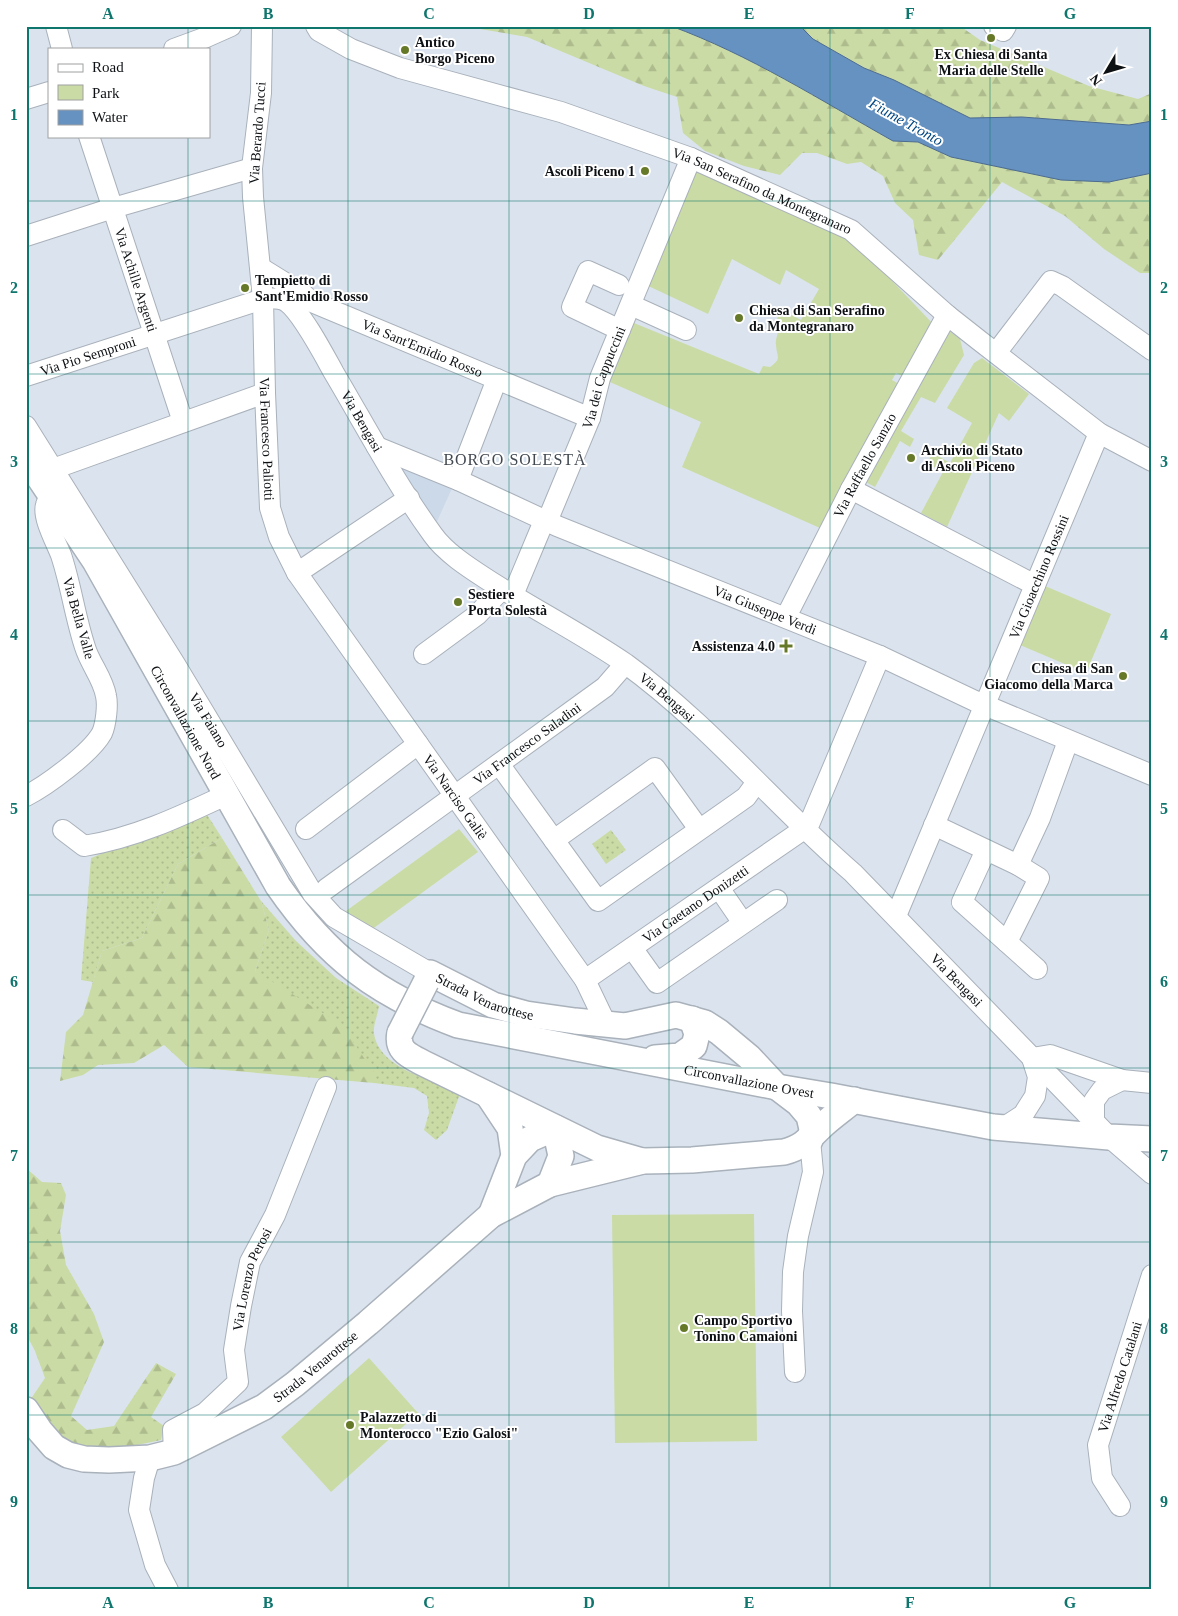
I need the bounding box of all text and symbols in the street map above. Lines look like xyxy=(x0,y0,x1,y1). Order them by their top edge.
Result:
text: A xyxy=(102,5,114,22)
text: B xyxy=(263,5,274,22)
text: C xyxy=(423,5,435,22)
text: D xyxy=(583,5,595,22)
text: E xyxy=(744,5,754,22)
text: F xyxy=(905,5,915,22)
text: G xyxy=(1064,5,1077,22)
marker: Ex Chiesa di Santa Maria delle Stelle xyxy=(985,32,997,44)
place label: Antico Borgo Piceno xyxy=(415,35,495,66)
marker: Antico Borgo Piceno xyxy=(399,44,411,56)
place label: Ex Chiesa di Santa Maria delle Stelle xyxy=(934,47,1048,78)
legend xyxy=(48,48,210,138)
north arrow xyxy=(1080,48,1130,98)
text: Road xyxy=(92,59,124,75)
text: N xyxy=(1087,71,1105,88)
street label: Via Berardo Tucci xyxy=(246,81,269,185)
text: Park xyxy=(92,85,120,101)
water label: Fiume Tronto xyxy=(866,95,946,149)
text: 1 xyxy=(10,106,18,123)
text: 1 xyxy=(1160,106,1168,123)
text: Water xyxy=(92,109,127,125)
street label: Via San Serafino da Montegranaro xyxy=(670,145,854,237)
place label: Ascoli Piceno 1 xyxy=(545,164,635,179)
marker: Ascoli Piceno 1 xyxy=(639,165,651,177)
street label: Via Achille Argenti xyxy=(112,226,160,334)
place label: Tempietto di Sant'Emidio Rosso xyxy=(255,273,368,304)
text: 2 xyxy=(10,279,18,296)
text: 2 xyxy=(1160,279,1168,296)
marker: Tempietto di Sant'Emidio Rosso xyxy=(239,282,251,294)
place label: Chiesa di San Serafino da Montegranaro xyxy=(749,303,885,334)
marker: Chiesa di San Serafino da Montegranaro xyxy=(733,312,745,324)
street label: Via Sant'Emidio Rosso xyxy=(360,317,485,380)
street label: Via dei Cappuccini xyxy=(579,324,629,431)
street label: Via Pio Semproni xyxy=(38,334,138,379)
street label: Via Francesco Paliotti xyxy=(257,377,277,501)
street label: Via Bengasi xyxy=(338,388,385,455)
street label: Via Raffaello Sanzio xyxy=(831,411,899,520)
place label: Archivio di Stato di Ascoli Piceno xyxy=(921,443,1023,474)
district label: BORGO SOLESTÀ xyxy=(443,450,587,468)
marker: Archivio di Stato di Ascoli Piceno xyxy=(905,452,917,464)
text: 3 xyxy=(10,453,18,470)
text: 3 xyxy=(1160,453,1168,470)
street label: Via Gioacchino Rossini xyxy=(1006,513,1072,641)
street label: Via Bella Valle xyxy=(60,575,97,661)
street label: Via Giuseppe Verdi xyxy=(711,583,819,638)
place label: Sestiere Porta Solestà xyxy=(468,587,547,618)
marker: Sestiere Porta Solestà xyxy=(452,596,464,608)
text: 4 xyxy=(10,626,18,643)
text: 4 xyxy=(1160,626,1168,643)
place label: Assistenza 4.0 xyxy=(692,639,775,654)
marker: Assistenza 4.0 xyxy=(779,639,793,653)
place label: Chiesa di San Giacomo della Marca xyxy=(984,661,1113,692)
street label: Circonvallazione Nord xyxy=(147,663,223,782)
street label: Via Bengasi xyxy=(636,670,698,725)
marker: Chiesa di San Giacomo della Marca xyxy=(1117,670,1129,682)
street label: Via Faiano xyxy=(186,690,230,750)
street label: Via Francesco Saladini xyxy=(470,700,584,788)
street label: Via Narciso Galiè xyxy=(420,752,490,842)
text: 5 xyxy=(10,800,18,817)
text: 5 xyxy=(1160,800,1168,817)
street label: Via Gaetano Donizetti xyxy=(640,863,751,946)
street label: Via Bengasi xyxy=(927,951,985,1010)
street label: Strada Venarottese xyxy=(433,970,534,1023)
text: 6 xyxy=(10,973,18,990)
text: 6 xyxy=(1160,973,1168,990)
street label: Circonvallazione Ovest xyxy=(683,1062,815,1101)
text: 7 xyxy=(10,1147,18,1164)
text: 7 xyxy=(1160,1147,1168,1164)
street label: Via Lorenzo Perosi xyxy=(230,1225,275,1332)
place label: Campo Sportivo Tonino Camaioni xyxy=(694,1313,797,1344)
street label: Via Alfredo Catalani xyxy=(1095,1319,1145,1435)
text: 8 xyxy=(10,1320,18,1337)
text: 8 xyxy=(1160,1320,1168,1337)
marker: Campo Sportivo Tonino Camaioni xyxy=(678,1322,690,1334)
street label: Strada Venarottese xyxy=(270,1328,361,1406)
place label: Palazzetto di Monterocco "Ezio Galosi" xyxy=(360,1410,518,1441)
marker: Palazzetto di Monterocco "Ezio Galosi" xyxy=(344,1419,356,1431)
text: 9 xyxy=(10,1493,18,1510)
text: 9 xyxy=(1160,1493,1168,1510)
text: A xyxy=(102,1594,114,1611)
text: B xyxy=(263,1594,274,1611)
text: C xyxy=(423,1594,435,1611)
text: D xyxy=(583,1594,595,1611)
text: E xyxy=(744,1594,754,1611)
text: F xyxy=(905,1594,915,1611)
text: G xyxy=(1064,1594,1077,1611)

